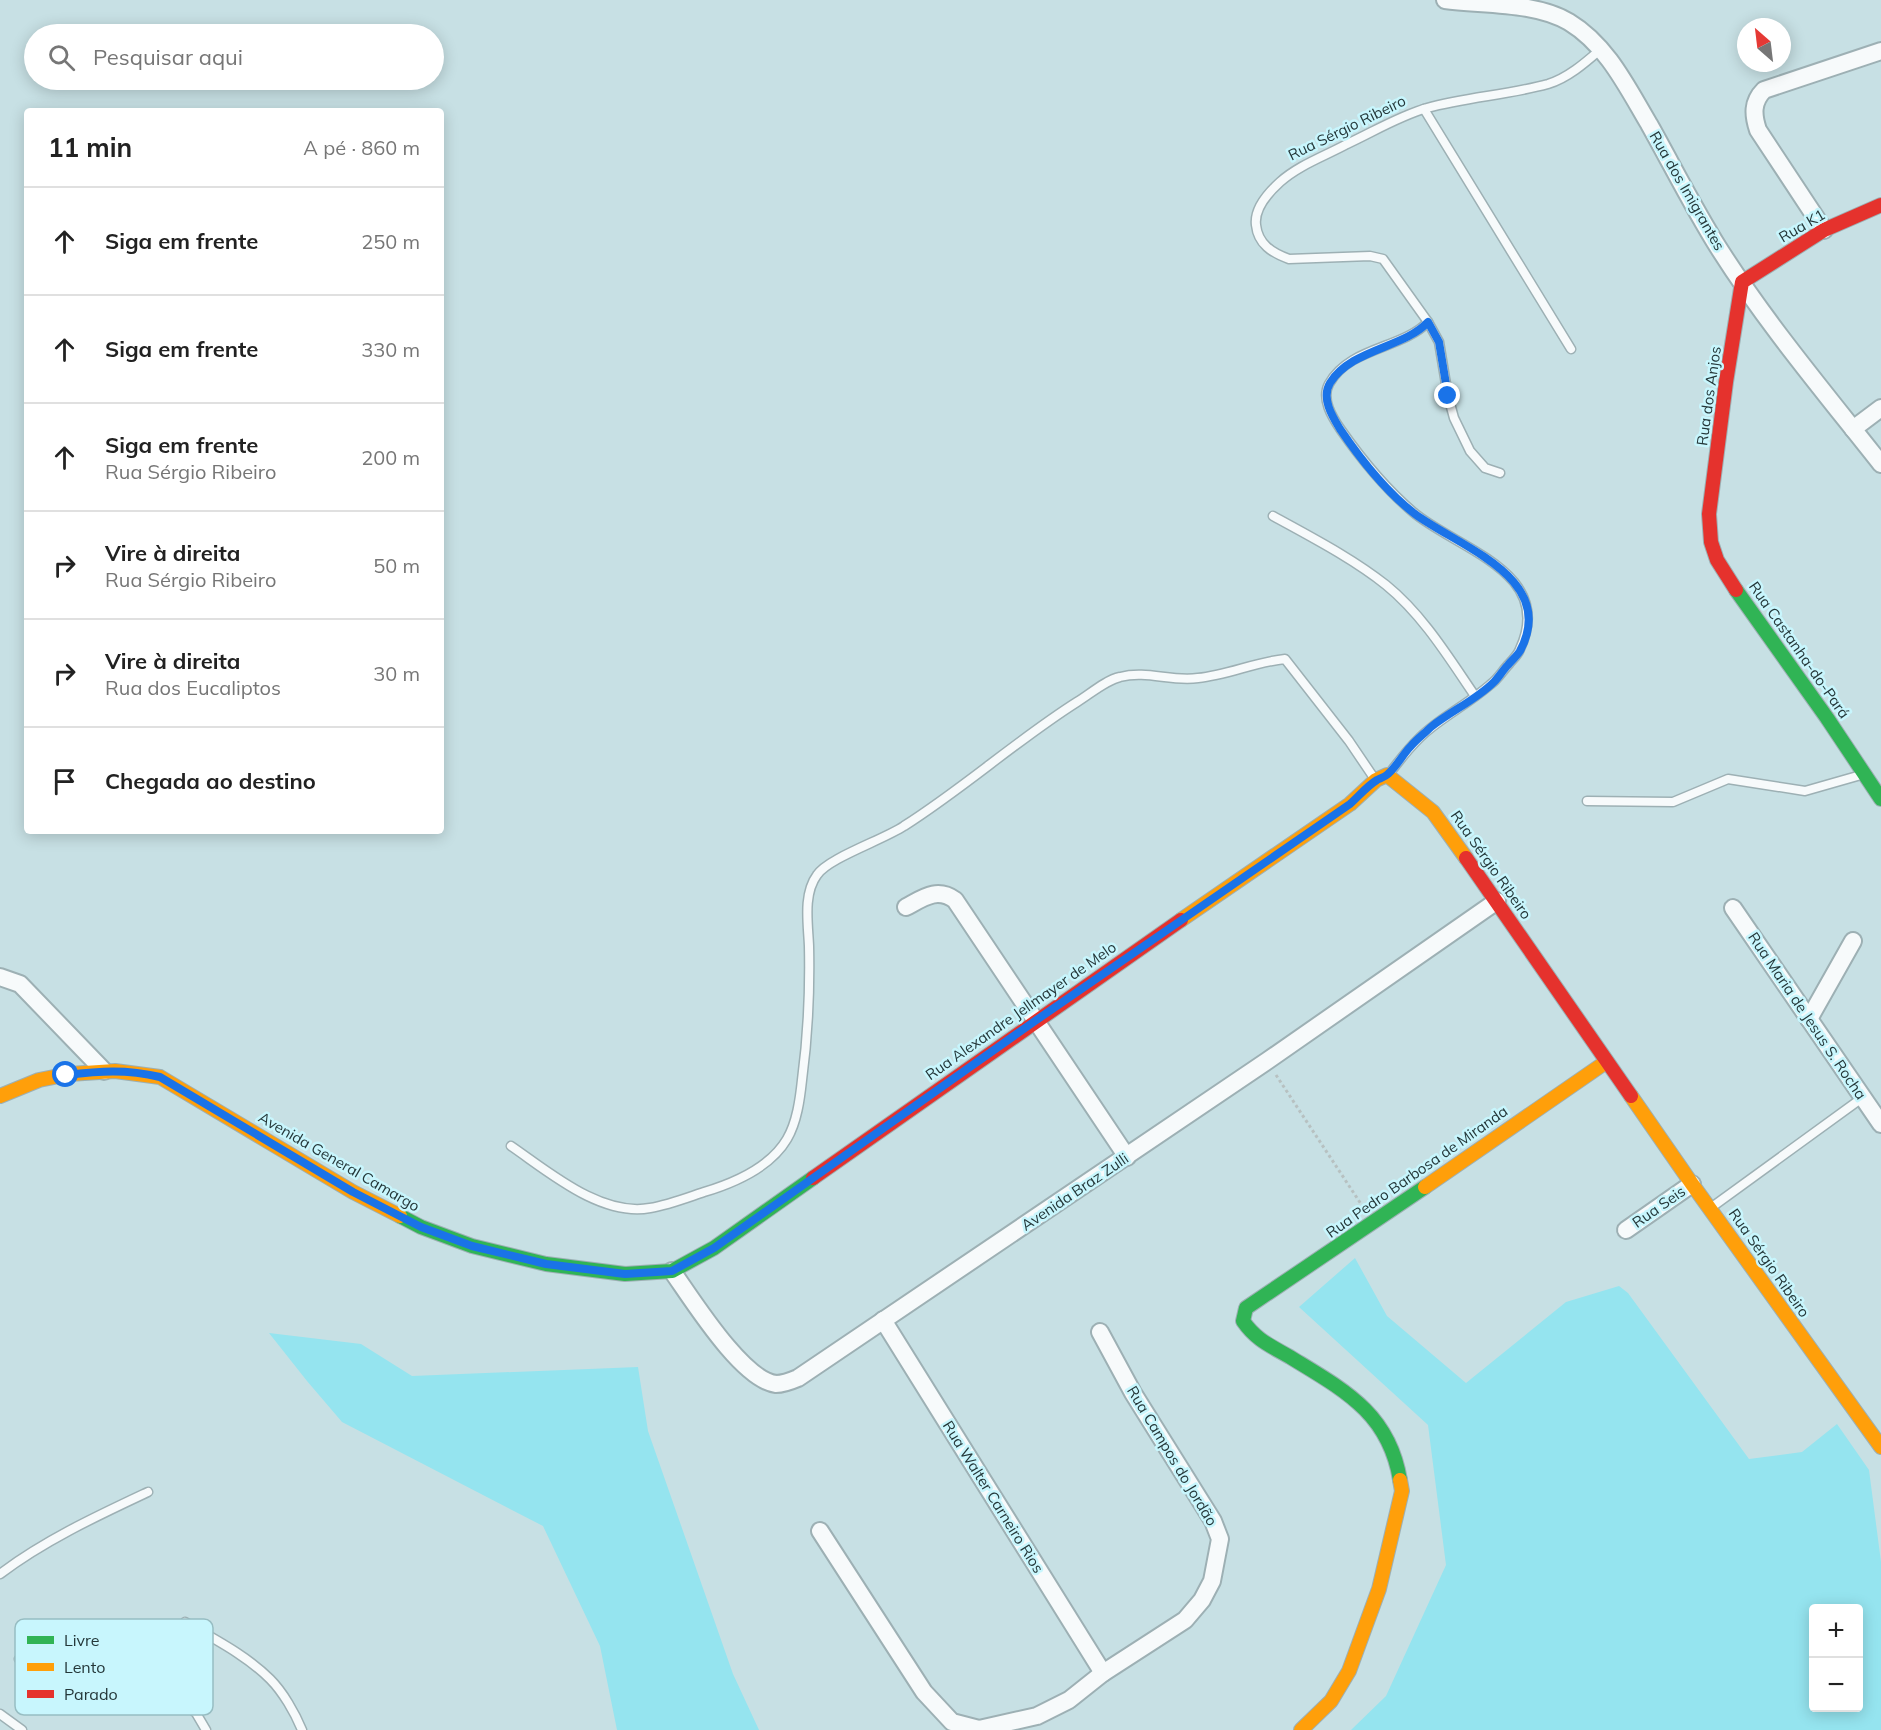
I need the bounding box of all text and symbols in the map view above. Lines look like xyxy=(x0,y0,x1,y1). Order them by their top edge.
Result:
north arrow xyxy=(1737,18,1791,72)
search box xyxy=(24,24,444,90)
icon: search xyxy=(45,41,78,74)
text: Pesquisar aqui xyxy=(93,43,243,71)
street label: Rua Sérgio Ribeiro xyxy=(1285,91,1409,164)
street label: Rua dos Imigrantes xyxy=(1646,128,1729,254)
text: 11 min xyxy=(48,131,132,164)
text: A pé · 860 m xyxy=(303,135,420,160)
street label: Rua K1 xyxy=(1775,205,1828,246)
icon: ahead xyxy=(48,225,81,258)
text: Siga em frente xyxy=(105,227,258,255)
text: 250 m xyxy=(361,229,420,254)
icon: ahead xyxy=(48,333,81,366)
text: Siga em frente xyxy=(105,335,258,363)
text: 330 m xyxy=(361,337,420,362)
street label: Rua dos Anjos xyxy=(1692,345,1725,447)
route end xyxy=(1434,382,1460,408)
text: Siga em frente xyxy=(105,431,258,459)
icon: ahead xyxy=(48,441,81,474)
text: 200 m xyxy=(361,445,420,470)
text: Rua Sérgio Ribeiro xyxy=(105,459,276,484)
text: Vire à direita xyxy=(105,539,240,567)
icon: right xyxy=(48,549,81,582)
text: 50 m xyxy=(373,553,420,578)
text: Rua Sérgio Ribeiro xyxy=(105,567,276,592)
street label: Rua Castanha-do-Pará xyxy=(1745,578,1854,722)
text: Vire à direita xyxy=(105,647,240,675)
icon: right xyxy=(48,657,81,690)
text: 30 m xyxy=(373,661,420,686)
text: Rua dos Eucaliptos xyxy=(105,675,281,700)
icon: arrive xyxy=(48,765,81,798)
text: Chegada ao destino xyxy=(105,767,316,795)
street label: Rua Sérgio Ribeiro xyxy=(1447,807,1536,923)
street label: Rua Maria de Jesus S. Rocha xyxy=(1744,928,1871,1103)
street label: Rua Alexandre Jellmayer de Melo xyxy=(922,937,1120,1084)
route start xyxy=(52,1061,78,1087)
street label: Rua Pedro Barbosa de Miranda xyxy=(1322,1101,1511,1242)
street label: Avenida General Camargo xyxy=(255,1108,423,1216)
street label: Avenida Braz Zulli xyxy=(1017,1149,1132,1235)
street label: Rua Seis xyxy=(1628,1181,1689,1232)
street label: Rua Sérgio Ribeiro xyxy=(1725,1205,1814,1321)
street label: Rua Campos do Jordão xyxy=(1123,1382,1222,1529)
street label: Rua Walter Carneiro Rios xyxy=(939,1417,1048,1576)
map controls xyxy=(1809,1604,1863,1712)
button: + xyxy=(1809,1604,1863,1658)
legend xyxy=(15,1619,213,1715)
text: Livre xyxy=(64,1630,99,1650)
text: Lento xyxy=(64,1657,105,1677)
button: − xyxy=(1809,1658,1863,1712)
text: Parado xyxy=(64,1684,118,1704)

